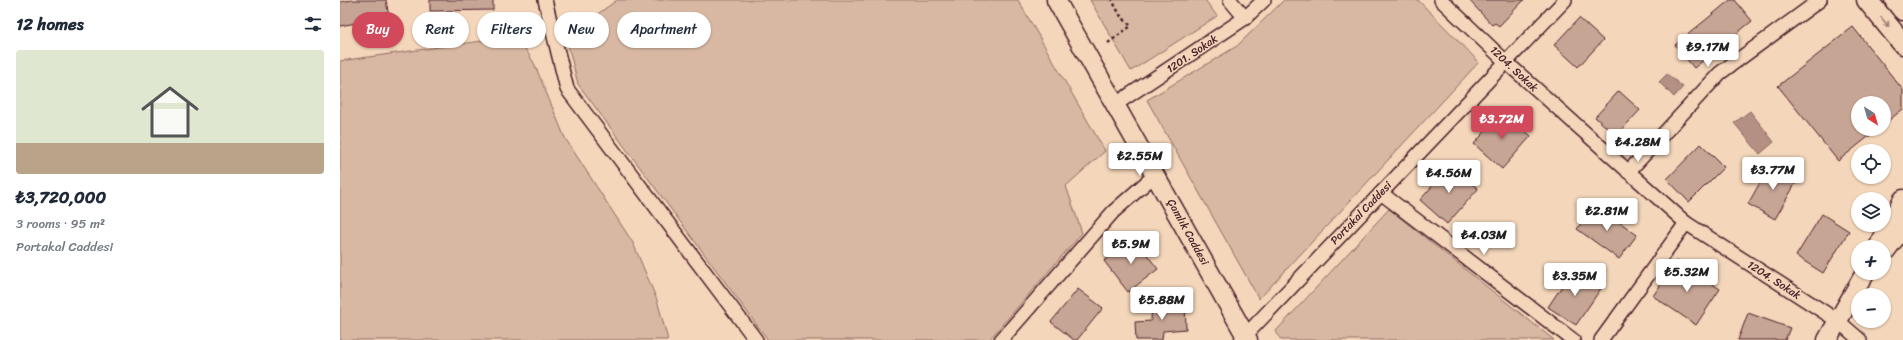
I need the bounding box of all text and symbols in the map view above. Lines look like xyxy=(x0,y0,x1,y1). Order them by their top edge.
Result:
text: 12 homes xyxy=(16,9,84,39)
chip: Buy xyxy=(352,12,404,48)
chip: Rent xyxy=(412,12,469,48)
chip: Filters xyxy=(477,12,546,48)
chip: New xyxy=(554,12,609,48)
chip: Apartment xyxy=(617,12,711,48)
icon: filters xyxy=(302,13,324,35)
one-way arrow xyxy=(1880,17,1889,27)
street label: 1201. Sokak xyxy=(1162,30,1222,78)
pin: ₺9.17M xyxy=(1675,34,1741,68)
text: ₺9.17M xyxy=(1687,35,1729,58)
street label: 1204. Sokak xyxy=(1485,41,1543,97)
icon: home xyxy=(134,76,206,148)
north arrow xyxy=(1851,96,1891,136)
map controls xyxy=(1851,96,1891,328)
pin: ₺3.72M xyxy=(1469,106,1535,140)
text: ₺3.72M xyxy=(1480,107,1524,130)
pin: ₺4.28M xyxy=(1605,129,1671,163)
text: ₺4.28M xyxy=(1615,130,1661,153)
pin: ₺2.55M xyxy=(1107,143,1173,177)
text: ₺2.55M xyxy=(1117,144,1163,167)
button: locate xyxy=(1851,144,1891,184)
pin: ₺3.77M xyxy=(1740,157,1806,191)
text: ₺3.77M xyxy=(1751,158,1795,181)
pin: ₺4.56M xyxy=(1416,160,1482,194)
text: ₺4.56M xyxy=(1426,161,1472,184)
street label: Portakal Caddesi xyxy=(1326,176,1397,249)
text: ₺3,720,000 xyxy=(16,182,106,212)
button: layers xyxy=(1851,192,1891,232)
street label: Çamlık Caddesi xyxy=(1162,195,1215,270)
pin: ₺2.81M xyxy=(1574,198,1640,232)
text: ₺2.81M xyxy=(1586,199,1628,222)
text: 3 rooms · 95 m² xyxy=(16,212,105,235)
pin: ₺4.03M xyxy=(1451,222,1517,256)
text: ₺4.03M xyxy=(1461,223,1507,246)
pin: ₺5.9M xyxy=(1103,231,1159,265)
text: ₺5.9M xyxy=(1112,232,1150,255)
text: Portakal Caddesi xyxy=(16,235,113,258)
button: + xyxy=(1851,240,1891,280)
street label: 1204. Sokak xyxy=(1743,255,1805,305)
pin: ₺5.32M xyxy=(1654,259,1720,293)
text: ₺5.32M xyxy=(1665,260,1709,283)
pin: ₺3.35M xyxy=(1542,263,1608,297)
text: ₺3.35M xyxy=(1553,264,1597,287)
pin: ₺5.88M xyxy=(1129,287,1195,321)
text: ₺5.88M xyxy=(1139,288,1185,311)
button: − xyxy=(1851,288,1891,328)

